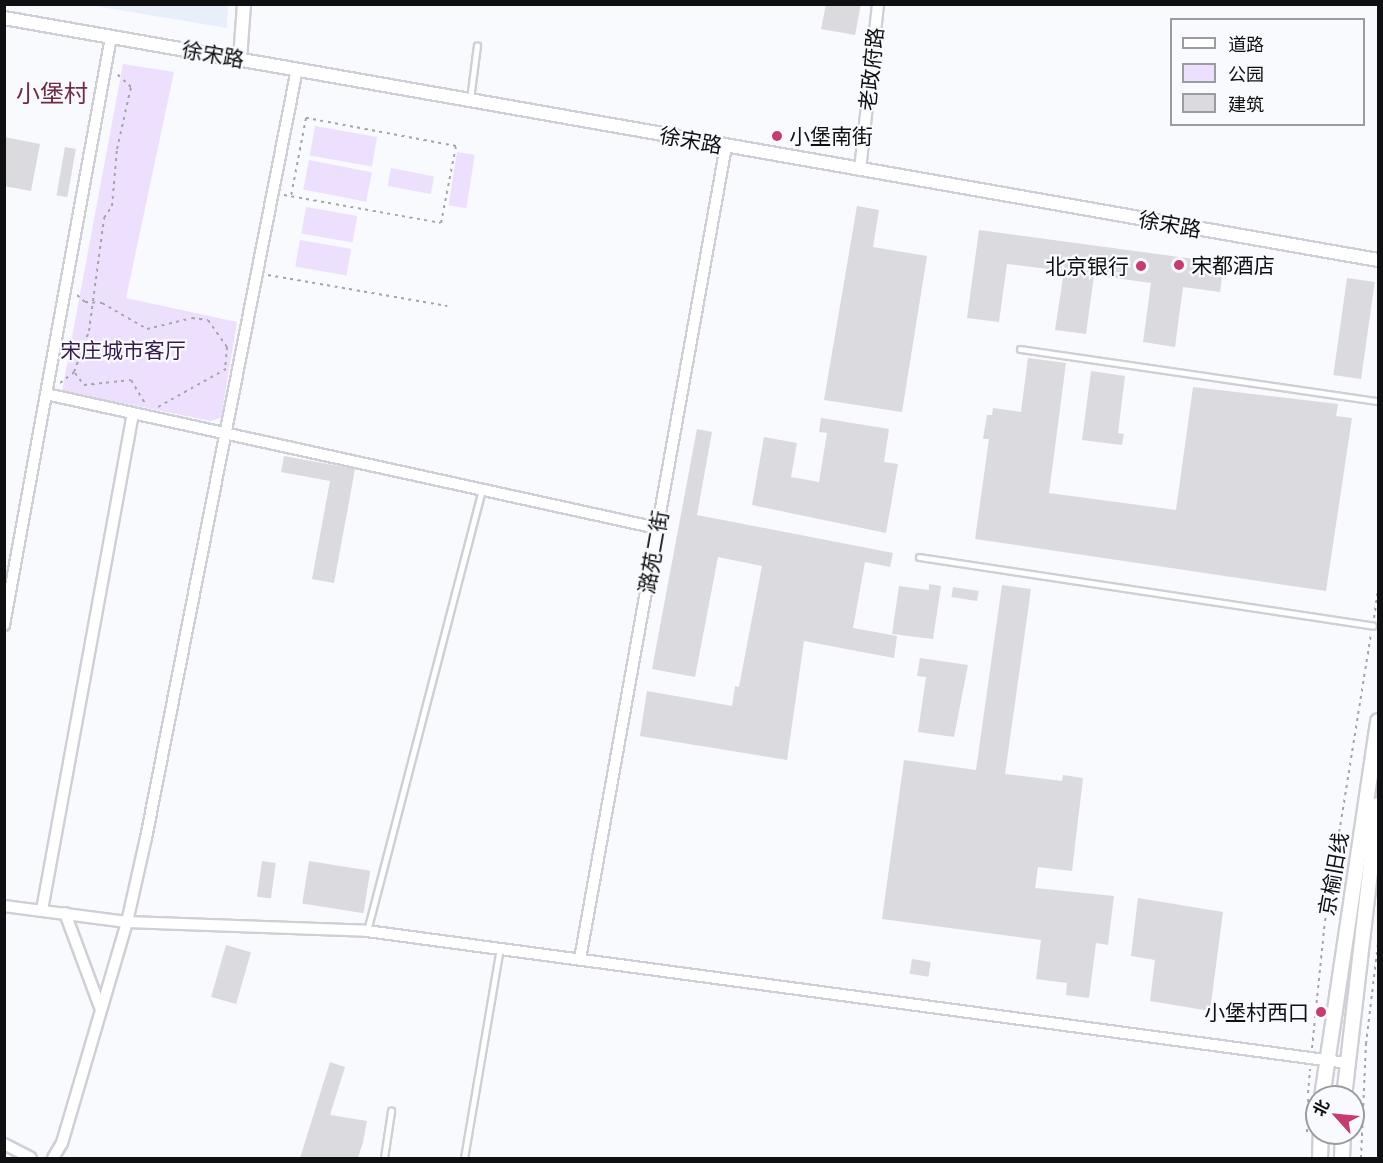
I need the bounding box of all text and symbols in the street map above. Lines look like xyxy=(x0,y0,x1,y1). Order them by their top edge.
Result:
legend xyxy=(1170,18,1365,126)
street label: 老政府路 xyxy=(854,26,888,112)
text: 道路 xyxy=(1228,33,1264,55)
street label: 徐宋路 xyxy=(180,36,246,72)
text: 公园 xyxy=(1228,63,1264,85)
district label: 小堡村 xyxy=(16,79,88,107)
text: 建筑 xyxy=(1228,93,1264,115)
street label: 徐宋路 xyxy=(658,122,724,158)
place label: 小堡南街 xyxy=(789,123,873,149)
marker: 小堡南街 xyxy=(770,129,784,143)
street label: 徐宋路 xyxy=(1137,206,1203,242)
place label: 宋都酒店 xyxy=(1191,252,1275,278)
place label: 北京银行 xyxy=(1045,253,1129,279)
marker: 宋都酒店 xyxy=(1172,258,1186,272)
marker: 北京银行 xyxy=(1134,259,1148,273)
park label: 宋庄城市客厅 xyxy=(60,337,186,363)
street label: 潞苑二街 xyxy=(633,508,673,596)
street label: 京榆旧线 xyxy=(1313,830,1353,918)
place label: 小堡村西口 xyxy=(1204,999,1309,1025)
marker: 小堡村西口 xyxy=(1314,1005,1328,1019)
north arrow xyxy=(1305,1085,1365,1145)
text: 北 xyxy=(1308,1096,1332,1119)

